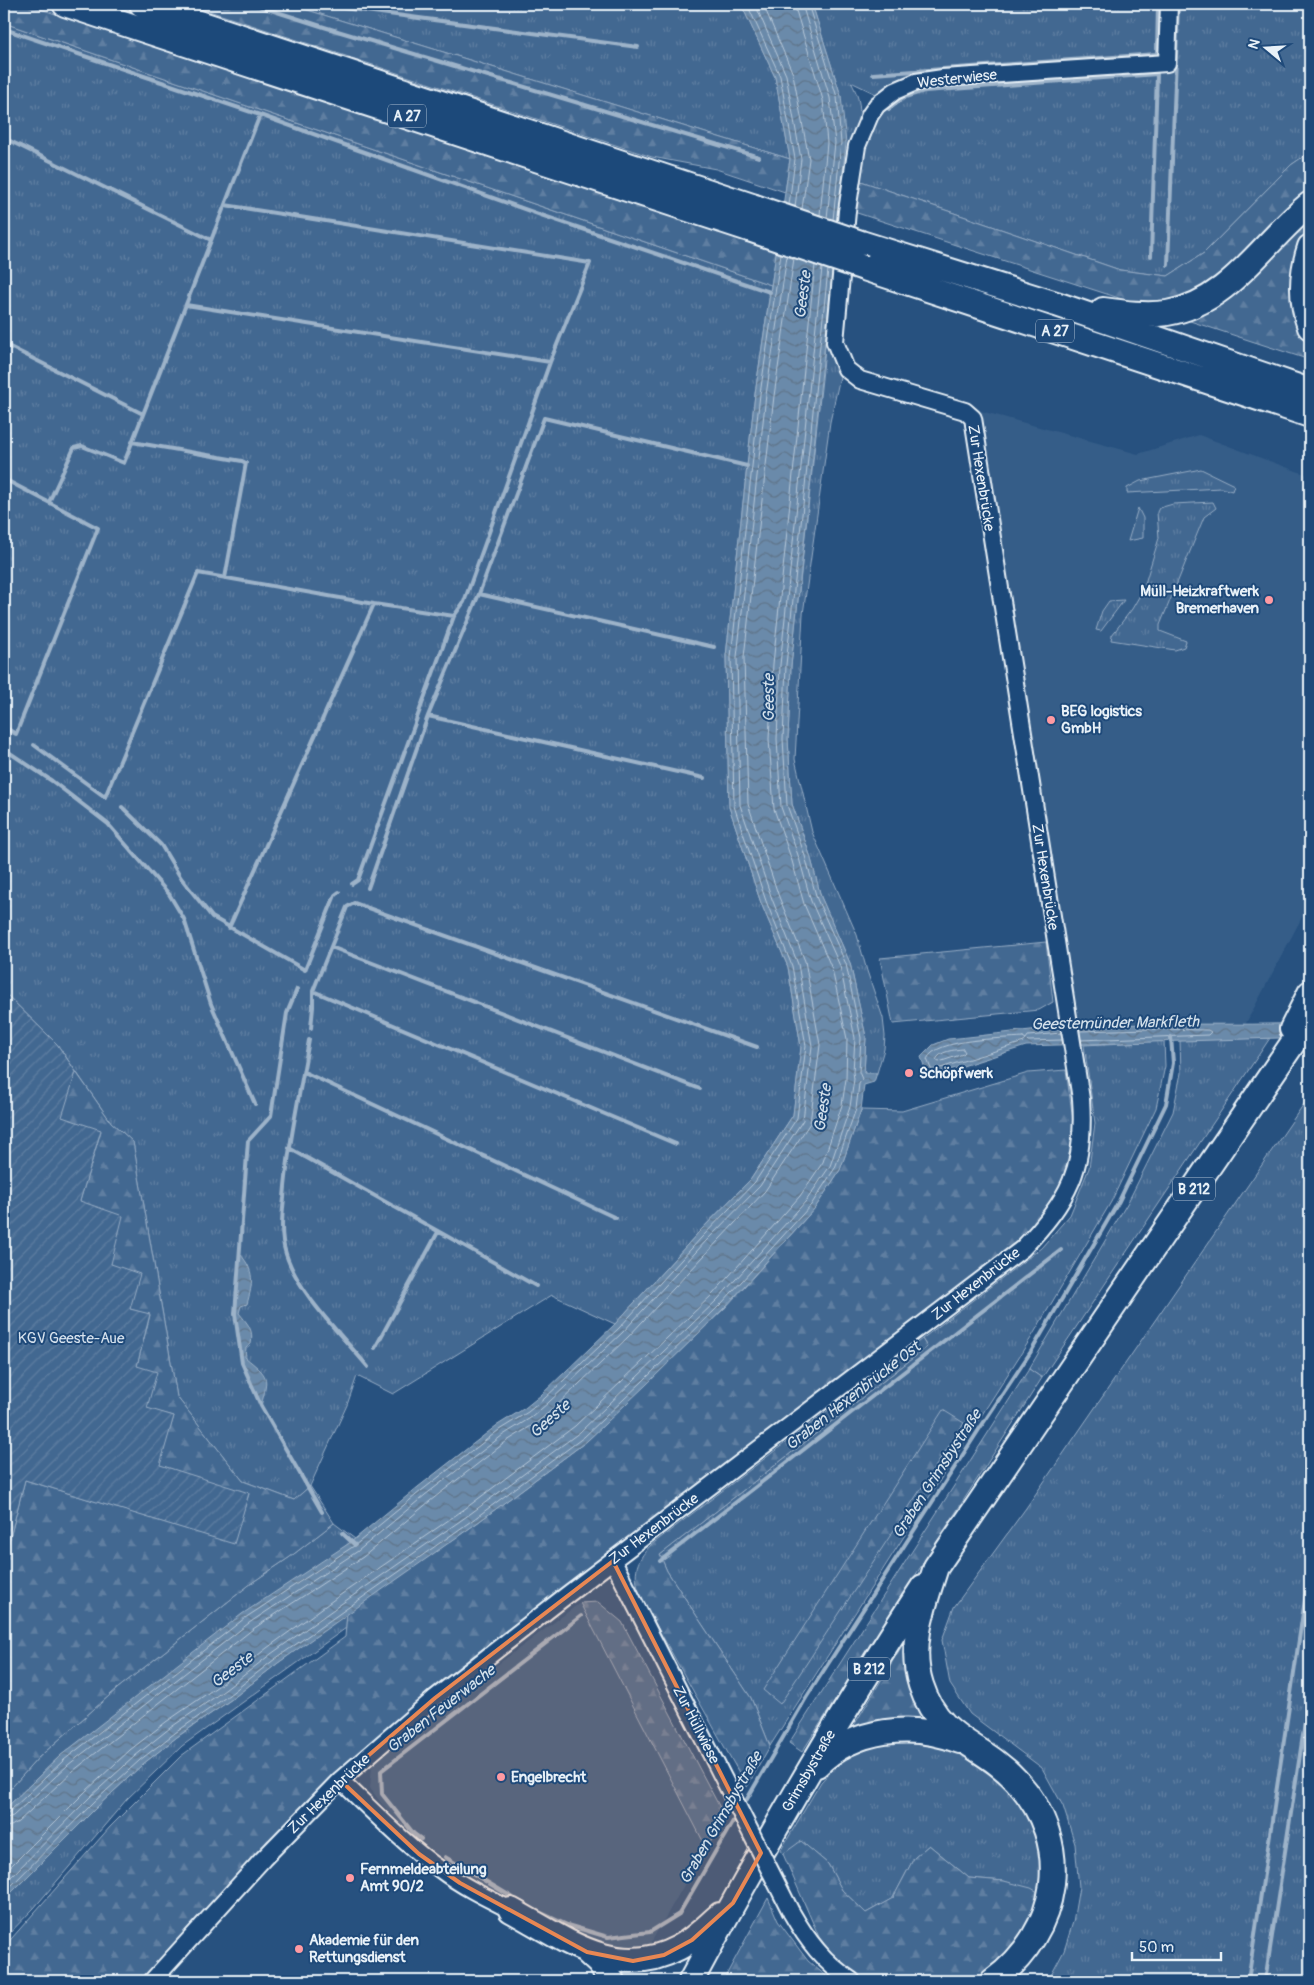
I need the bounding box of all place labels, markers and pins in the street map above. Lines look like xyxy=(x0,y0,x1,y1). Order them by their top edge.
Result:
place label: Müll-Heizkraftwerk Bremerhaven xyxy=(1140,582,1260,618)
marker: Müll-Heizkraftwerk Bremerhaven xyxy=(1263,594,1275,606)
place label: BEG logistics GmbH xyxy=(1061,702,1142,738)
marker: BEG logistics GmbH xyxy=(1045,714,1057,726)
place label: Schöpfwerk xyxy=(919,1064,994,1083)
marker: Schöpfwerk xyxy=(903,1067,915,1079)
place label: Engelbrecht xyxy=(511,1768,587,1787)
marker: Engelbrecht xyxy=(495,1771,507,1783)
place label: Fernmeldeabteilung Amt 90/2 xyxy=(360,1860,487,1896)
marker: Fernmeldeabteilung Amt 90/2 xyxy=(344,1872,356,1884)
place label: Akademie für den Rettungsdienst xyxy=(309,1931,419,1967)
marker: Akademie für den Rettungsdienst xyxy=(293,1943,305,1955)

